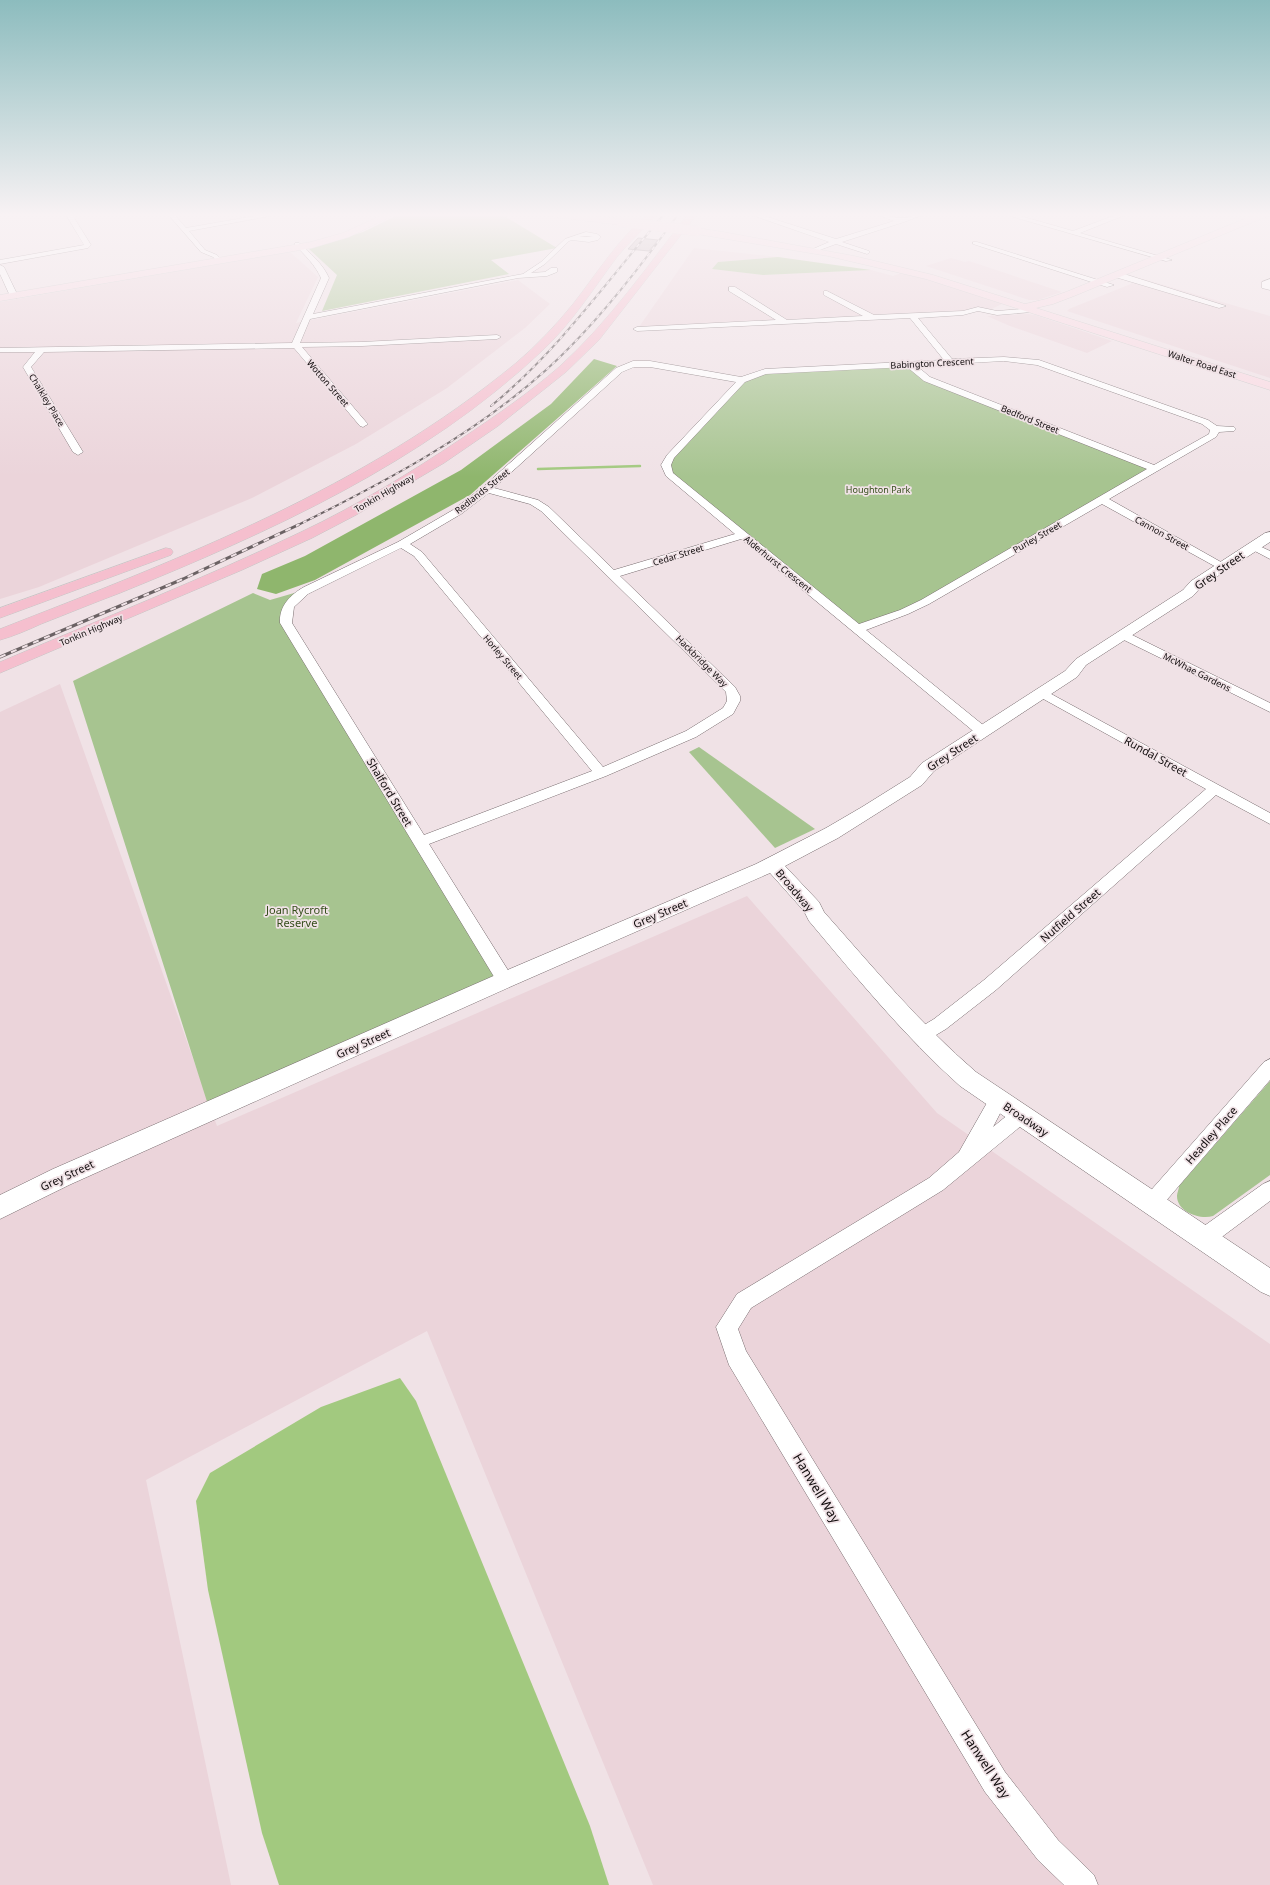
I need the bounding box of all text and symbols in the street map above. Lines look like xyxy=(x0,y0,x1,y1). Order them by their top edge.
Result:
street label: Walter Road East xyxy=(1166,347,1239,381)
street label: Babington Crescent xyxy=(890,354,975,372)
street label: Wotton Street xyxy=(304,357,353,410)
street label: Chalkley Place xyxy=(26,371,68,429)
street label: Bedford Street xyxy=(999,401,1062,437)
street label: Redlands Street xyxy=(452,465,513,517)
street label: Tonkin Highway xyxy=(352,470,417,515)
park label: Houghton Park xyxy=(846,483,910,496)
street label: Cannon Street xyxy=(1132,513,1192,554)
street label: Purley Street xyxy=(1010,517,1064,556)
street label: Alderhurst Crescent xyxy=(741,533,815,596)
street label: Cedar Street xyxy=(651,541,706,569)
street label: Grey Street xyxy=(1191,547,1247,593)
street label: Tonkin Highway xyxy=(58,611,125,649)
street label: Horley Street xyxy=(480,632,526,683)
street label: Hackbridge Way xyxy=(673,632,731,690)
street label: McWhae Gardens xyxy=(1161,649,1233,695)
street label: Grey Street xyxy=(924,730,980,774)
street label: Rundal Street xyxy=(1122,733,1190,779)
street label: Shalford Street xyxy=(364,755,416,829)
street label: Broadway xyxy=(773,865,818,915)
street label: Nutfield Street xyxy=(1037,885,1103,945)
street label: Grey Street xyxy=(631,895,689,931)
park label: Joan Rycroft Reserve xyxy=(265,902,328,930)
street label: Grey Street xyxy=(334,1024,392,1062)
street label: Broadway xyxy=(1000,1098,1052,1140)
street label: Headley Place xyxy=(1182,1103,1240,1167)
street label: Grey Street xyxy=(38,1156,96,1194)
street label: Hanwell Way xyxy=(789,1450,845,1527)
street label: Hanwell Way xyxy=(957,1726,1015,1802)

